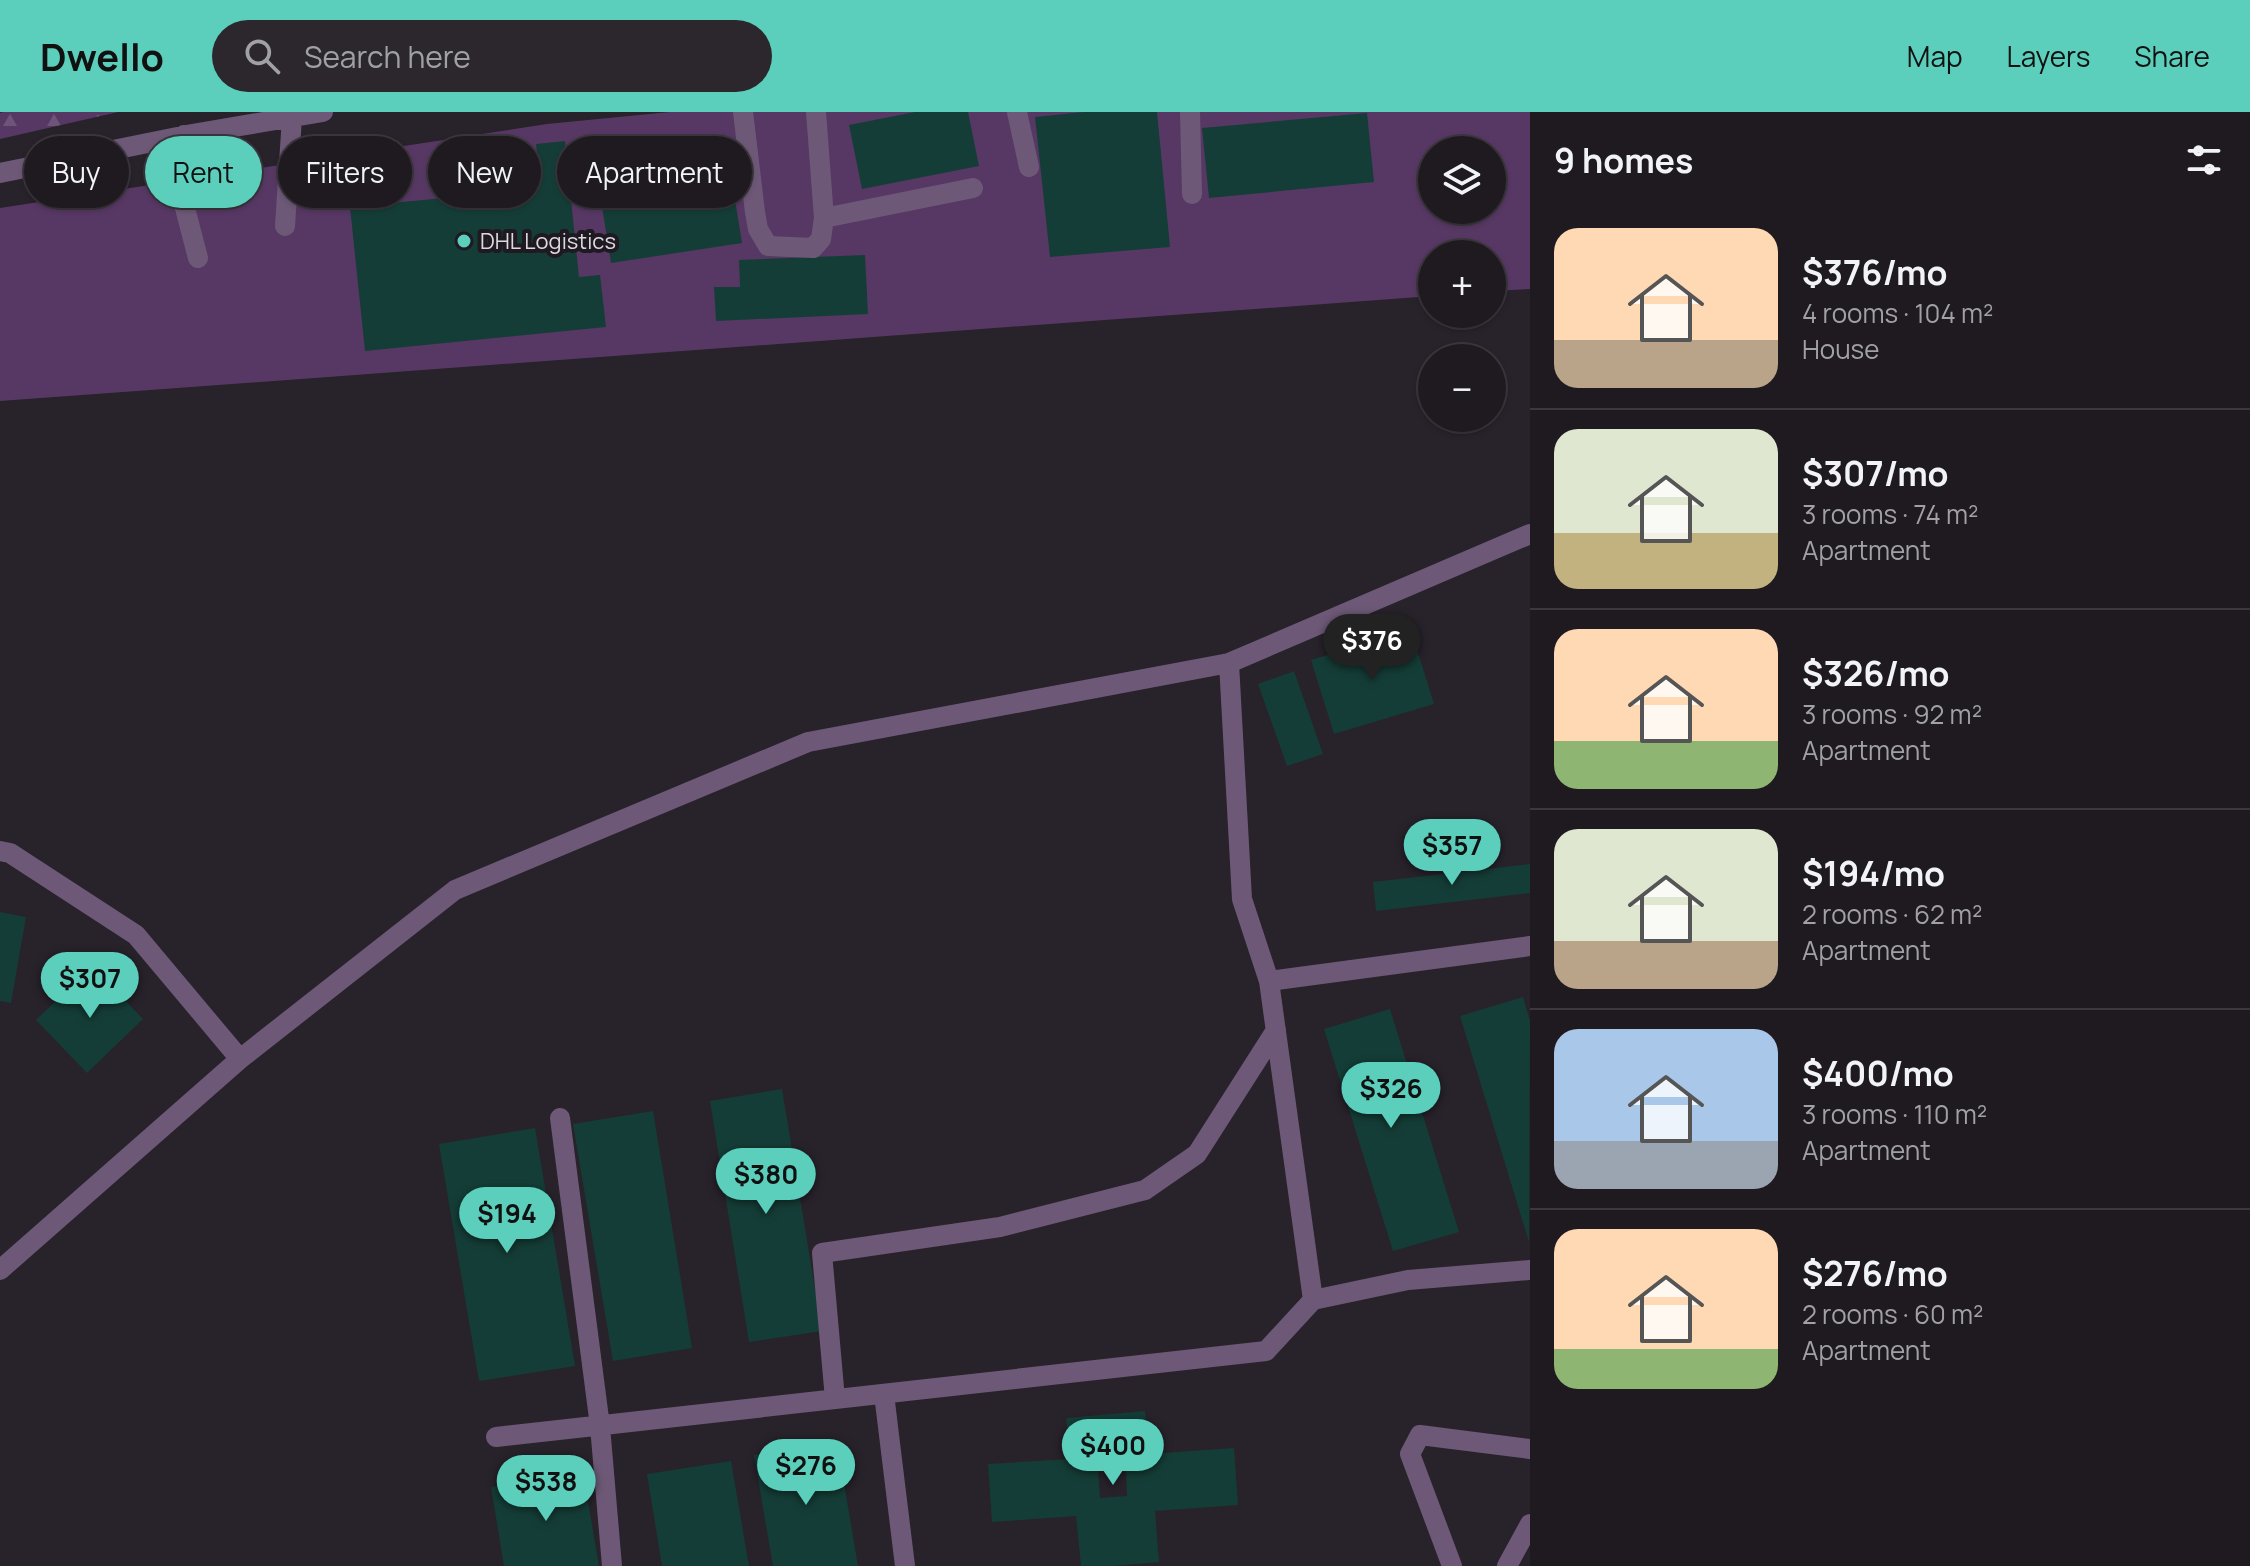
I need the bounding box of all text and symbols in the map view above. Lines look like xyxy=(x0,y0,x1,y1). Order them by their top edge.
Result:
search box xyxy=(212,20,772,92)
text: Dwello xyxy=(40,30,164,82)
icon: search xyxy=(240,34,284,78)
text: Search here xyxy=(304,36,471,77)
text: Map xyxy=(1907,37,1963,75)
text: Layers xyxy=(2007,37,2090,75)
text: Share xyxy=(2134,37,2210,75)
chip: Buy xyxy=(24,136,129,208)
chip: Rent xyxy=(145,136,262,208)
chip: Filters xyxy=(278,136,412,208)
chip: New xyxy=(428,136,541,208)
chip: Apartment xyxy=(557,136,752,208)
map controls xyxy=(1418,136,1506,432)
button: layers xyxy=(1418,136,1506,224)
text: 9 homes xyxy=(1554,137,1693,183)
icon: filters xyxy=(2182,138,2226,182)
place label: DHL Logistics xyxy=(480,226,616,256)
marker: DHL Logistics xyxy=(455,232,473,250)
button: + xyxy=(1418,240,1506,328)
text: $376/mo xyxy=(1802,249,1947,295)
icon: home xyxy=(1618,260,1714,356)
text: 4 rooms · 104 m² xyxy=(1802,295,1993,331)
text: House xyxy=(1802,331,1879,367)
button: − xyxy=(1418,344,1506,432)
text: $307/mo xyxy=(1802,450,1949,496)
icon: home xyxy=(1618,461,1714,557)
text: 3 rooms · 74 m² xyxy=(1802,496,1978,532)
text: Apartment xyxy=(1802,532,1931,568)
pin: $376 xyxy=(1325,614,1419,682)
text: $376 xyxy=(1341,622,1403,658)
text: $326/mo xyxy=(1802,650,1950,696)
icon: home xyxy=(1618,661,1714,757)
text: 3 rooms · 92 m² xyxy=(1802,696,1982,732)
text: Apartment xyxy=(1802,732,1931,768)
pin: $357 xyxy=(1405,819,1499,887)
text: $357 xyxy=(1422,827,1482,863)
text: $194/mo xyxy=(1802,850,1945,896)
icon: home xyxy=(1618,861,1714,957)
text: 2 rooms · 62 m² xyxy=(1802,896,1982,932)
text: Apartment xyxy=(1802,932,1931,968)
pin: $307 xyxy=(43,952,137,1020)
text: $307 xyxy=(59,960,121,996)
text: $400/mo xyxy=(1802,1050,1954,1096)
icon: home xyxy=(1618,1061,1714,1157)
pin: $326 xyxy=(1344,1062,1438,1130)
text: $326 xyxy=(1359,1070,1423,1106)
text: 3 rooms · 110 m² xyxy=(1802,1096,1987,1132)
text: Apartment xyxy=(1802,1132,1931,1168)
pin: $380 xyxy=(719,1148,813,1216)
text: $380 xyxy=(734,1156,798,1192)
pin: $194 xyxy=(460,1187,554,1255)
text: $194 xyxy=(477,1195,537,1231)
text: $276/mo xyxy=(1802,1250,1948,1296)
icon: home xyxy=(1618,1261,1714,1357)
text: 2 rooms · 60 m² xyxy=(1802,1296,1984,1332)
text: Apartment xyxy=(1802,1332,1931,1368)
pin: $400 xyxy=(1066,1419,1160,1487)
text: $400 xyxy=(1080,1427,1146,1463)
pin: $276 xyxy=(759,1439,853,1507)
text: $276 xyxy=(775,1447,837,1483)
pin: $538 xyxy=(499,1455,593,1523)
text: $538 xyxy=(515,1463,577,1499)

